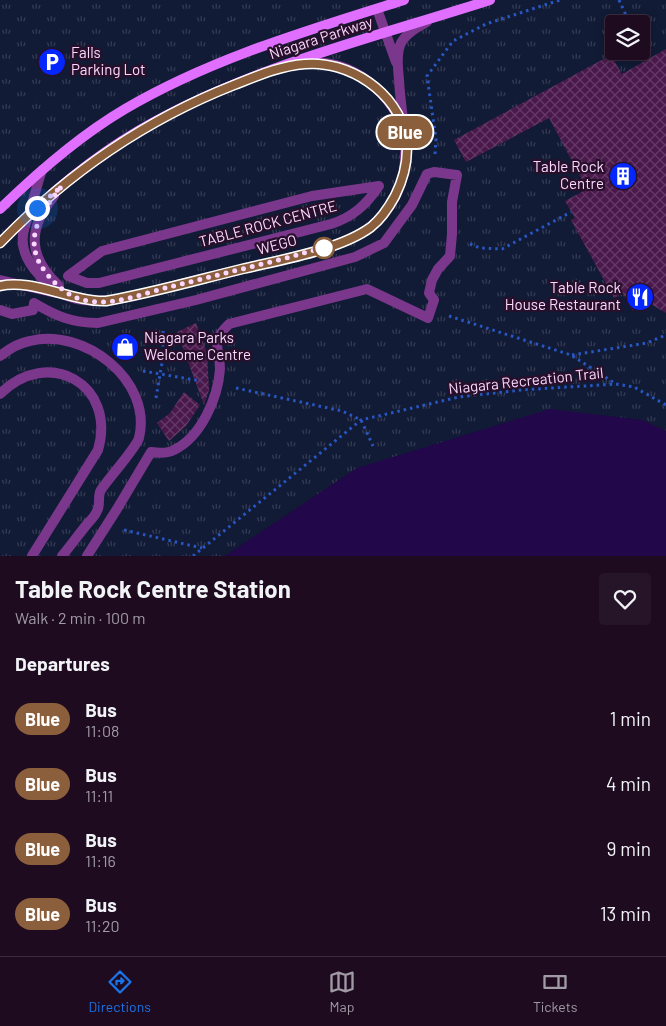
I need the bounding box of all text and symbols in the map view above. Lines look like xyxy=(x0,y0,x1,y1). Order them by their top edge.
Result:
street label: Niagara Parkway xyxy=(267,12,375,62)
map controls xyxy=(605,15,650,60)
button: layers xyxy=(605,15,650,60)
place label: Falls Parking Lot xyxy=(71,43,145,78)
parking icon: Falls Parking Lot xyxy=(37,47,67,77)
line badge: Blue xyxy=(370,116,440,148)
text: Blue xyxy=(387,121,423,143)
place label: Table Rock Centre xyxy=(533,157,604,192)
building icon: Table Rock Centre xyxy=(608,161,638,191)
your location xyxy=(25,196,50,221)
street label: TABLE ROCK CENTRE xyxy=(197,196,339,250)
street label: WEGO xyxy=(255,230,299,258)
unlabelled marker xyxy=(313,237,335,259)
place label: Table Rock House Restaurant xyxy=(505,278,621,313)
restaurant icon: Table Rock House Restaurant xyxy=(625,282,655,312)
place label: Niagara Parks Welcome Centre xyxy=(144,328,251,363)
shop icon: Niagara Parks Welcome Centre xyxy=(110,332,140,362)
street label: Niagara Recreation Trail xyxy=(447,363,604,397)
button: heart xyxy=(599,573,651,625)
text: Table Rock Centre Station xyxy=(15,574,291,603)
text: Walk · 2 min · 100 m xyxy=(15,608,146,627)
text: Departures xyxy=(15,652,110,675)
text: Bus xyxy=(85,698,117,721)
text: 1 min xyxy=(610,707,651,730)
text: Blue xyxy=(25,708,60,730)
text: 11:08 xyxy=(85,721,119,740)
text: Bus xyxy=(85,763,117,786)
text: 4 min xyxy=(606,772,651,795)
text: Blue xyxy=(25,773,60,795)
text: 11:11 xyxy=(85,786,113,805)
text: Bus xyxy=(85,828,117,851)
text: 9 min xyxy=(607,837,651,860)
text: Blue xyxy=(25,838,60,860)
text: 11:16 xyxy=(85,851,116,870)
text: Bus xyxy=(85,893,117,916)
text: 13 min xyxy=(600,902,651,925)
text: Blue xyxy=(25,903,60,925)
text: 11:20 xyxy=(85,916,120,935)
tab: Directions xyxy=(88,968,151,1015)
tab: Map xyxy=(328,968,356,1015)
tab: Tickets xyxy=(533,968,578,1015)

